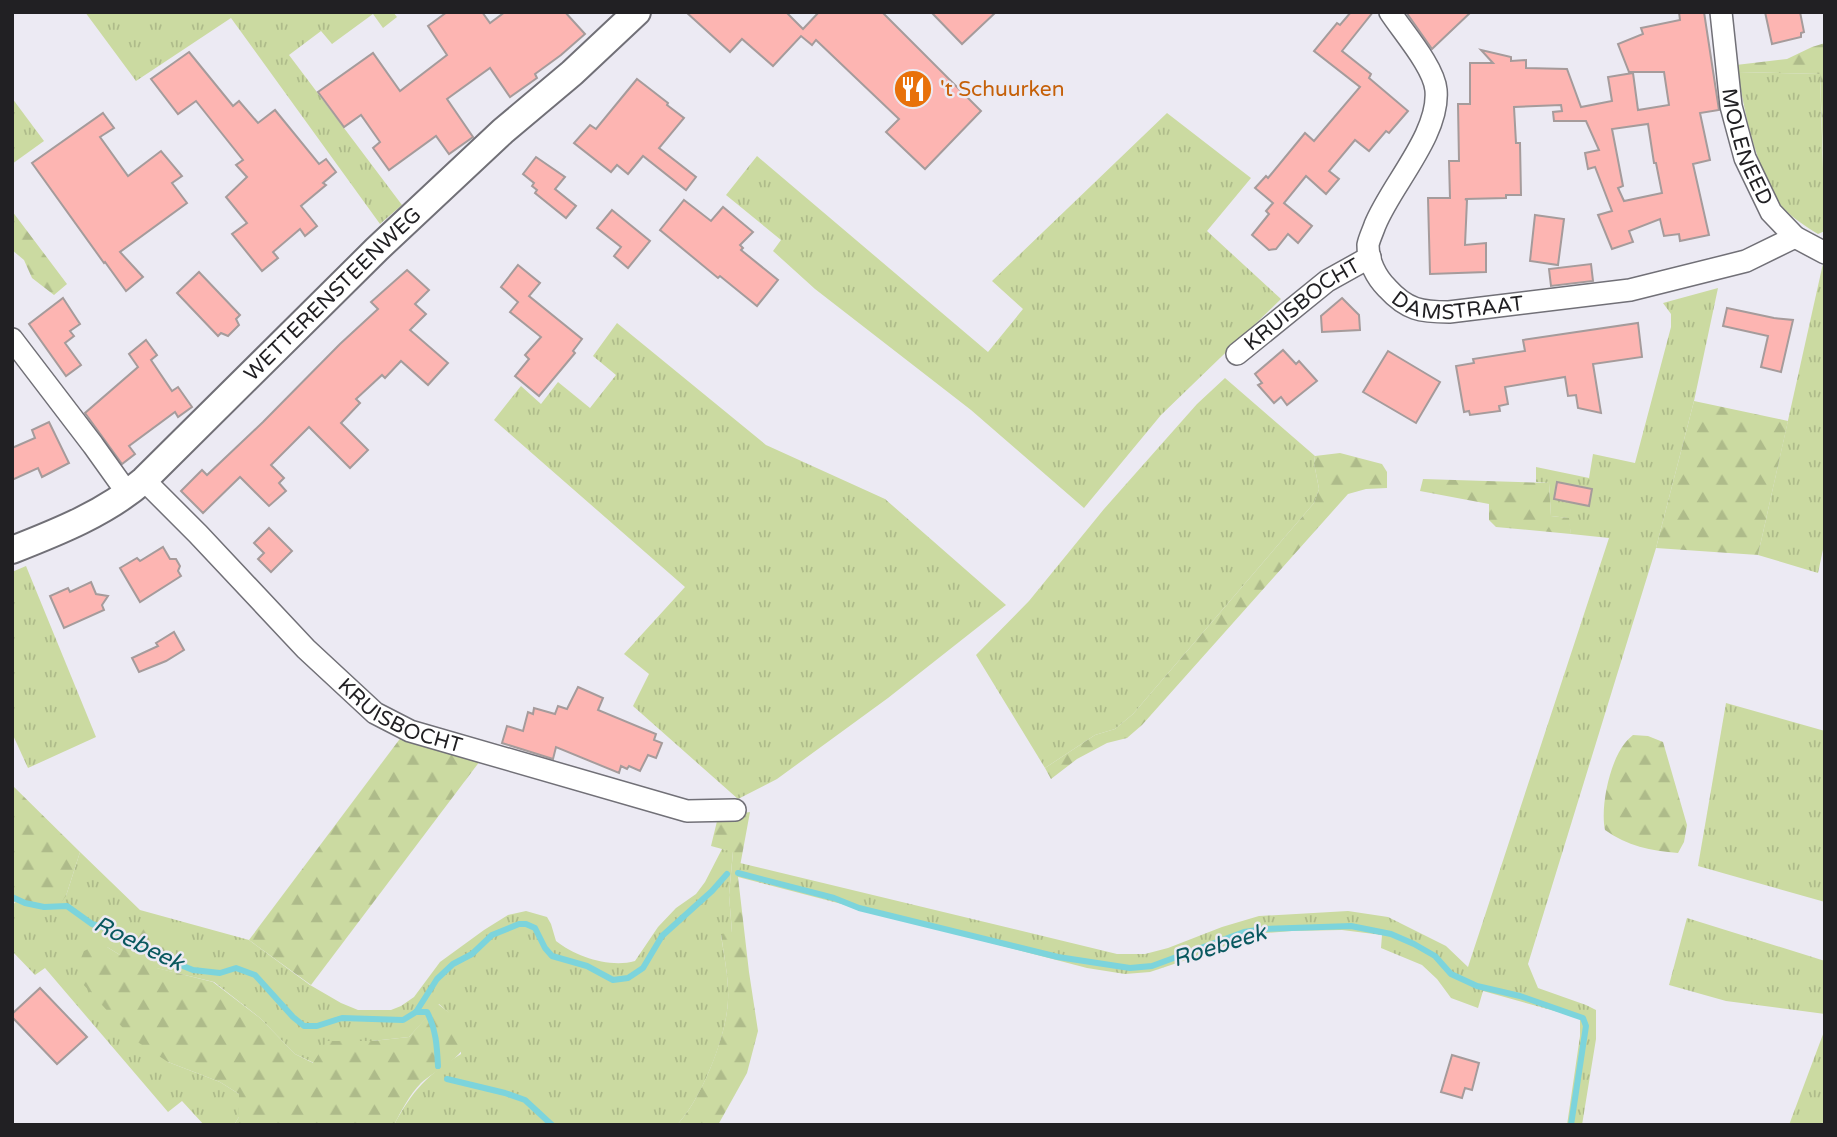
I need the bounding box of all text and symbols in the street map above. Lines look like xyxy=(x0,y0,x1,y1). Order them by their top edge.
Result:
restaurant icon: 't Schuurken xyxy=(892,68,934,110)
place label: 't Schuurken xyxy=(940,77,1065,102)
street label: MOLENEED xyxy=(1716,87,1778,209)
street label: WETTERENSTEENWEG xyxy=(239,202,427,387)
street label: KRUISBOCHT xyxy=(1239,253,1365,356)
street label: DAMSTRAAT xyxy=(1386,286,1525,325)
street label: KRUISBOCHT xyxy=(333,673,465,758)
water label: Roebeek xyxy=(89,910,189,978)
water label: Roebeek xyxy=(1169,918,1271,973)

